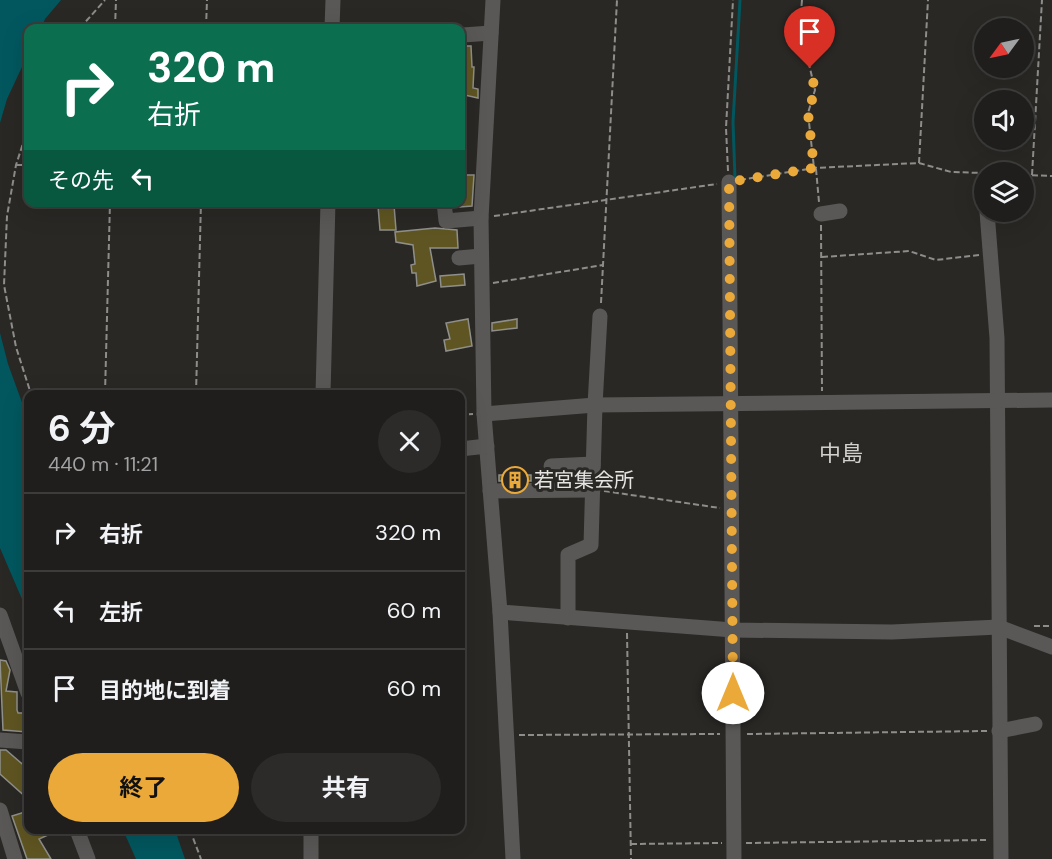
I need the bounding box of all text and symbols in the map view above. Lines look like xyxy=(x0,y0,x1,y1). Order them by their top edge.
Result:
pin xyxy=(784,6,835,68)
icon: arrive xyxy=(793,15,826,48)
north arrow xyxy=(974,18,1034,78)
map controls xyxy=(974,18,1034,222)
text: 320 m xyxy=(147,40,275,95)
icon: right xyxy=(48,48,126,126)
button: sound xyxy=(974,90,1034,150)
text: 右折 xyxy=(147,97,201,132)
icon: left xyxy=(126,162,159,195)
button: layers xyxy=(974,162,1034,222)
text: その先 xyxy=(48,166,114,195)
text: 6 分 xyxy=(48,405,115,452)
button: close xyxy=(378,410,441,473)
district label: 中島 xyxy=(819,439,863,468)
text: 440 m · 11:21 xyxy=(48,451,158,477)
building icon: 若宮集会所 xyxy=(500,465,530,495)
place label: 若宮集会所 xyxy=(534,467,634,493)
icon: right xyxy=(48,516,81,549)
text: 320 m xyxy=(375,518,441,547)
text: 右折 xyxy=(99,520,143,549)
icon: left xyxy=(48,594,81,627)
text: 60 m xyxy=(387,596,441,625)
text: 左折 xyxy=(99,598,143,627)
position arrow xyxy=(701,661,765,725)
icon: arrive xyxy=(48,672,81,705)
text: 60 m xyxy=(387,674,441,703)
text: 目的地に到着 xyxy=(99,676,231,705)
button: 終了 xyxy=(48,753,239,822)
button: 共有 xyxy=(251,753,441,822)

